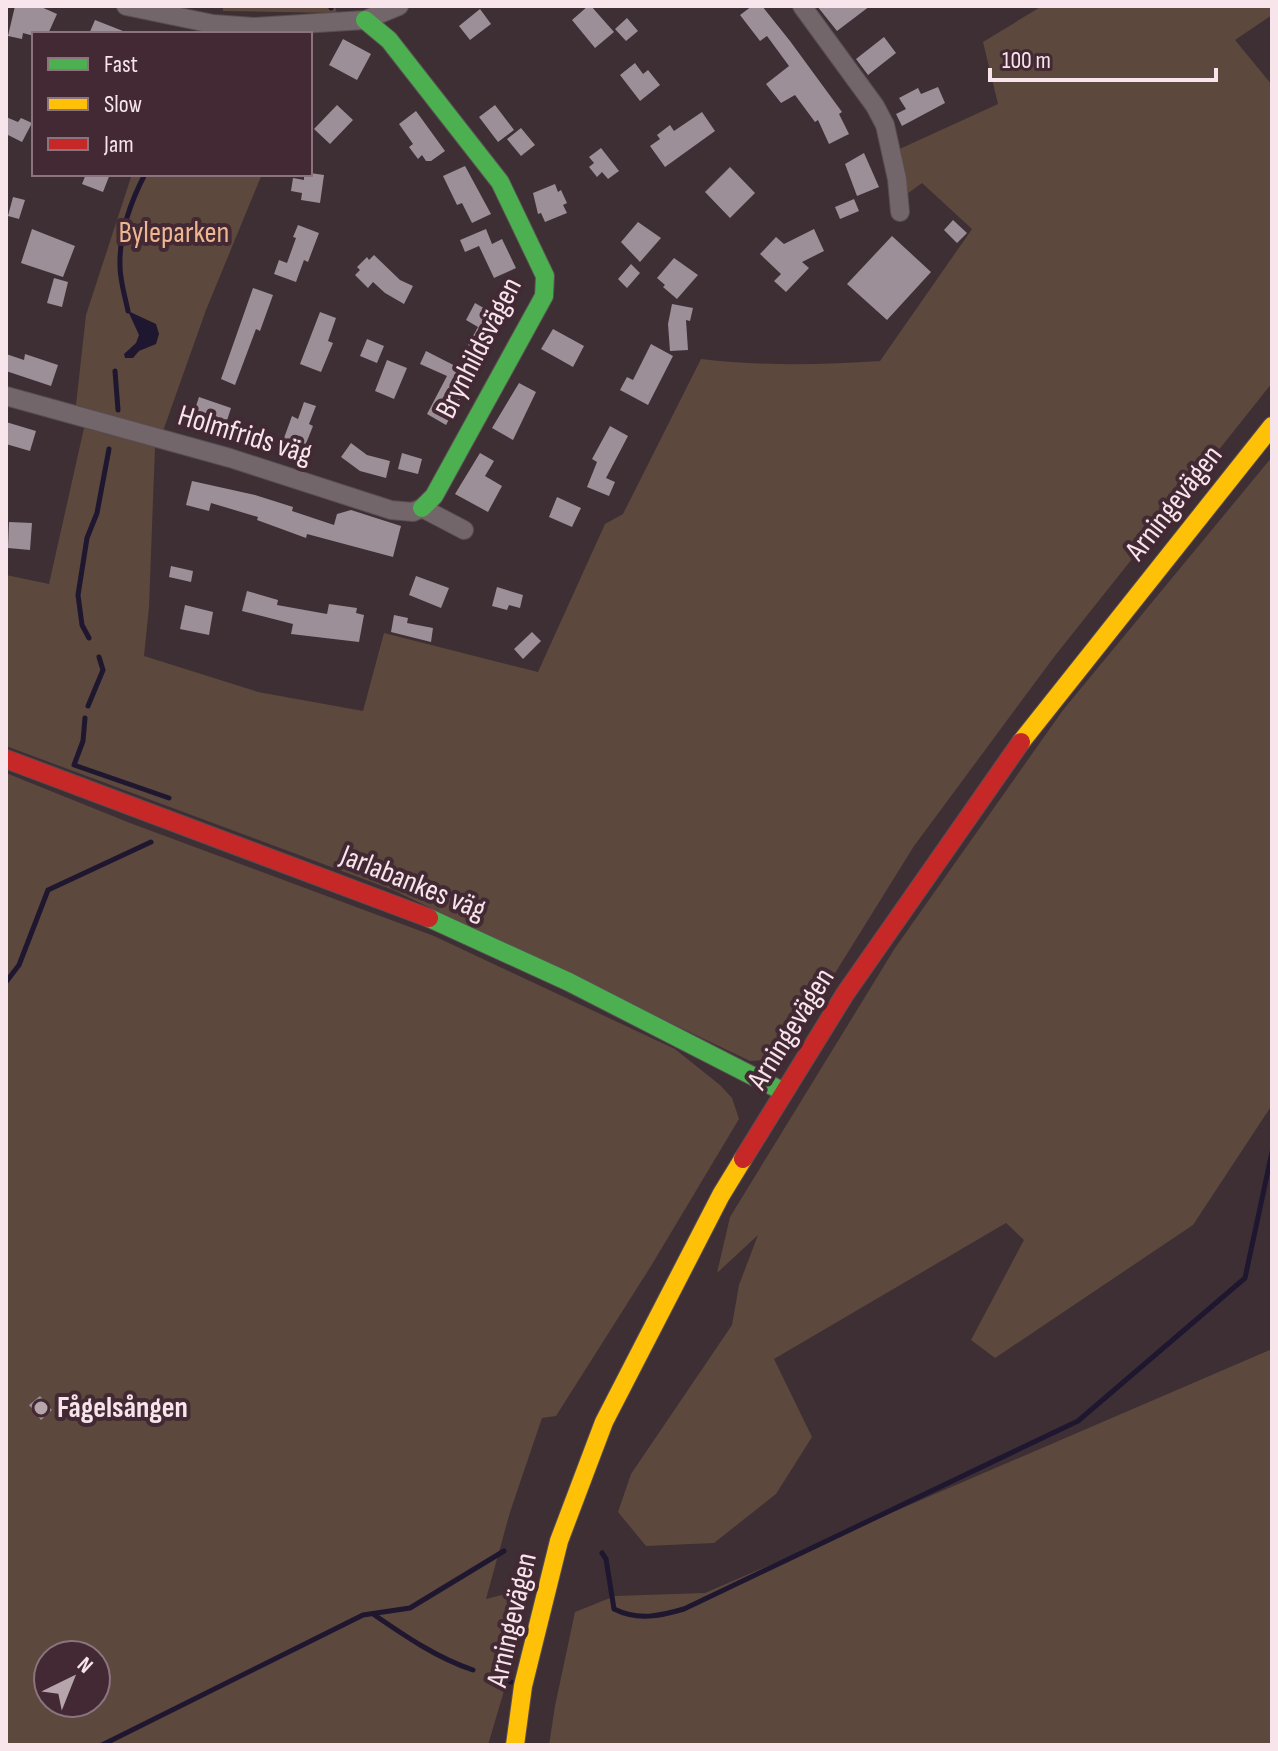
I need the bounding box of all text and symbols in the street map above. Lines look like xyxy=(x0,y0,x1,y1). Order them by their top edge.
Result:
legend xyxy=(32,32,312,176)
scale bar xyxy=(990,32,1216,82)
text: 100 m xyxy=(1002,46,1051,75)
text: Fast xyxy=(104,50,138,79)
text: Slow xyxy=(104,90,142,119)
text: Jam xyxy=(103,130,134,159)
park label: Byleparken xyxy=(119,215,229,251)
street label: Brynhildsvägen xyxy=(428,272,530,424)
street label: Holmfrids väg xyxy=(174,398,316,472)
street label: Arningevägen xyxy=(1117,438,1230,569)
street label: Jarlabankes väg xyxy=(334,837,491,928)
street label: Arningevägen xyxy=(739,962,842,1097)
place label: Fågelsången xyxy=(57,1390,188,1426)
marker: Fågelsången xyxy=(32,1399,50,1417)
street label: Arningevägen xyxy=(479,1549,545,1692)
north arrow xyxy=(32,1639,112,1719)
text: N xyxy=(71,1652,98,1679)

